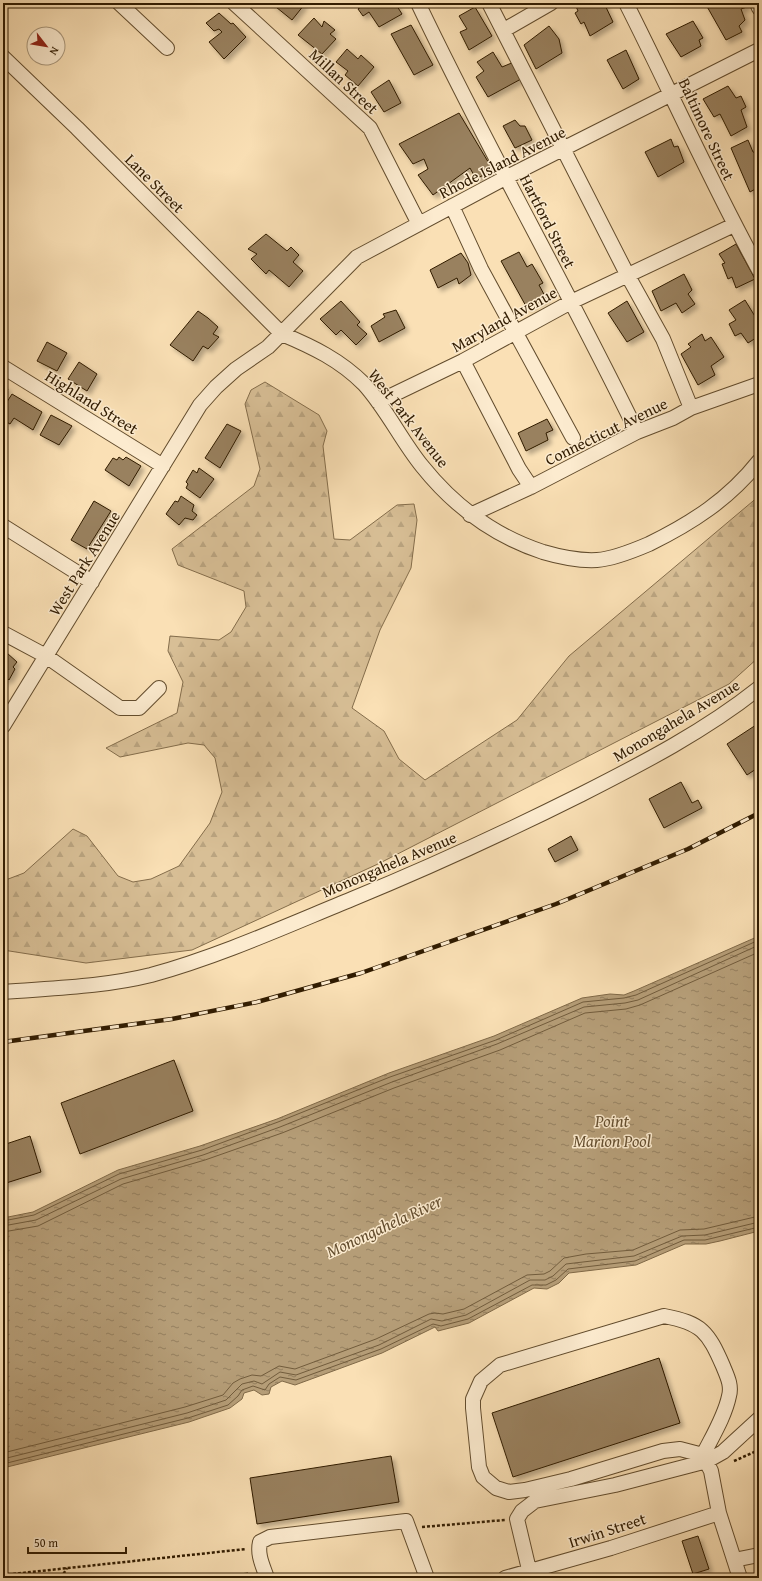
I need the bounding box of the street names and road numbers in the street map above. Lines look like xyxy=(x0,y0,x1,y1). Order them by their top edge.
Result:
street label: Millan Street xyxy=(304,43,384,120)
street label: Baltimore Street xyxy=(673,74,741,184)
street label: Rhode Island Avenue xyxy=(434,120,570,204)
street label: Lane Street xyxy=(120,148,191,219)
street label: Hartford Street xyxy=(514,170,582,273)
street label: Maryland Avenue xyxy=(447,280,561,358)
street label: West Park Avenue xyxy=(363,363,455,473)
street label: Highland Street xyxy=(41,364,143,440)
street label: Connecticut Avenue xyxy=(541,391,671,471)
street label: West Park Avenue xyxy=(42,506,126,620)
street label: Monongahela Avenue xyxy=(608,673,744,767)
street label: Monongahela Avenue xyxy=(318,825,460,903)
street label: Irwin Street xyxy=(565,1506,649,1554)

